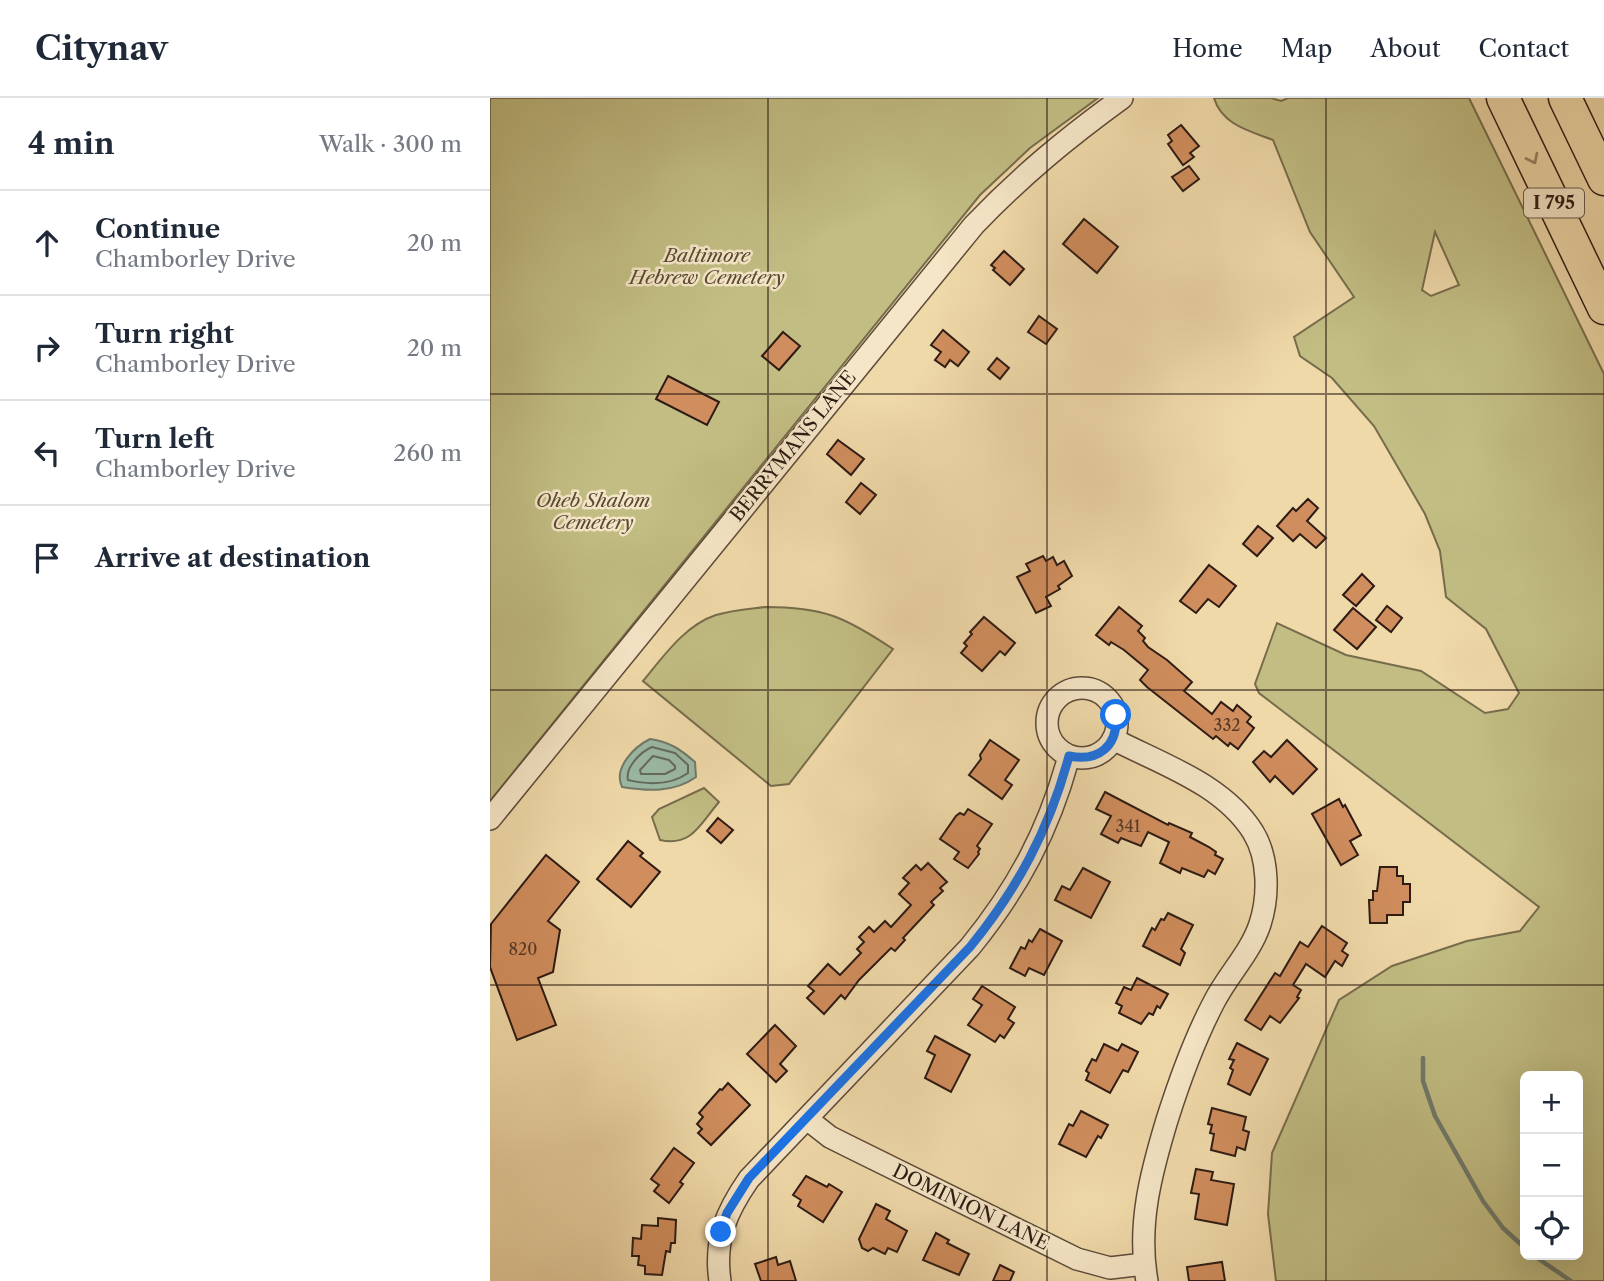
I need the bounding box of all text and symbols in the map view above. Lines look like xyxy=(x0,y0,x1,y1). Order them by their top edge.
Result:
text: Citynav xyxy=(35,28,168,69)
text: Home xyxy=(1172,34,1243,63)
text: Map xyxy=(1281,34,1332,63)
text: About xyxy=(1370,34,1441,63)
text: Contact xyxy=(1479,34,1569,63)
text: 4 min xyxy=(28,125,114,162)
text: Walk · 300 m xyxy=(319,130,462,158)
one-way arrow xyxy=(1524,152,1538,164)
road number: I 795 xyxy=(1524,188,1584,218)
text: Continue xyxy=(95,213,220,245)
icon: ahead xyxy=(28,224,66,262)
text: 20 m xyxy=(407,229,462,257)
park label: Baltimore Hebrew Cemetery xyxy=(627,244,785,289)
text: Chamborley Drive xyxy=(95,245,296,273)
text: Turn right xyxy=(95,318,234,350)
icon: right xyxy=(28,329,66,367)
text: 20 m xyxy=(407,334,462,362)
text: Chamborley Drive xyxy=(95,350,296,378)
street label: BERRYMANS LANE xyxy=(725,366,861,526)
text: Turn left xyxy=(95,423,214,455)
icon: left xyxy=(28,434,66,472)
text: 260 m xyxy=(393,439,462,467)
text: Chamborley Drive xyxy=(95,455,296,483)
park label: Oheb Shalom Cemetery xyxy=(536,489,650,534)
icon: arrive xyxy=(28,539,66,577)
text: Arrive at destination xyxy=(95,542,370,574)
route start xyxy=(1100,699,1131,730)
house number: 332 xyxy=(1214,715,1240,735)
house number: 341 xyxy=(1116,816,1141,836)
house number: 820 xyxy=(509,939,537,959)
map controls xyxy=(1520,1071,1583,1260)
button: + xyxy=(1520,1071,1583,1134)
button: − xyxy=(1520,1134,1583,1197)
street label: DOMINION LANE xyxy=(889,1159,1053,1255)
button: locate xyxy=(1520,1197,1583,1260)
route end xyxy=(705,1216,736,1247)

